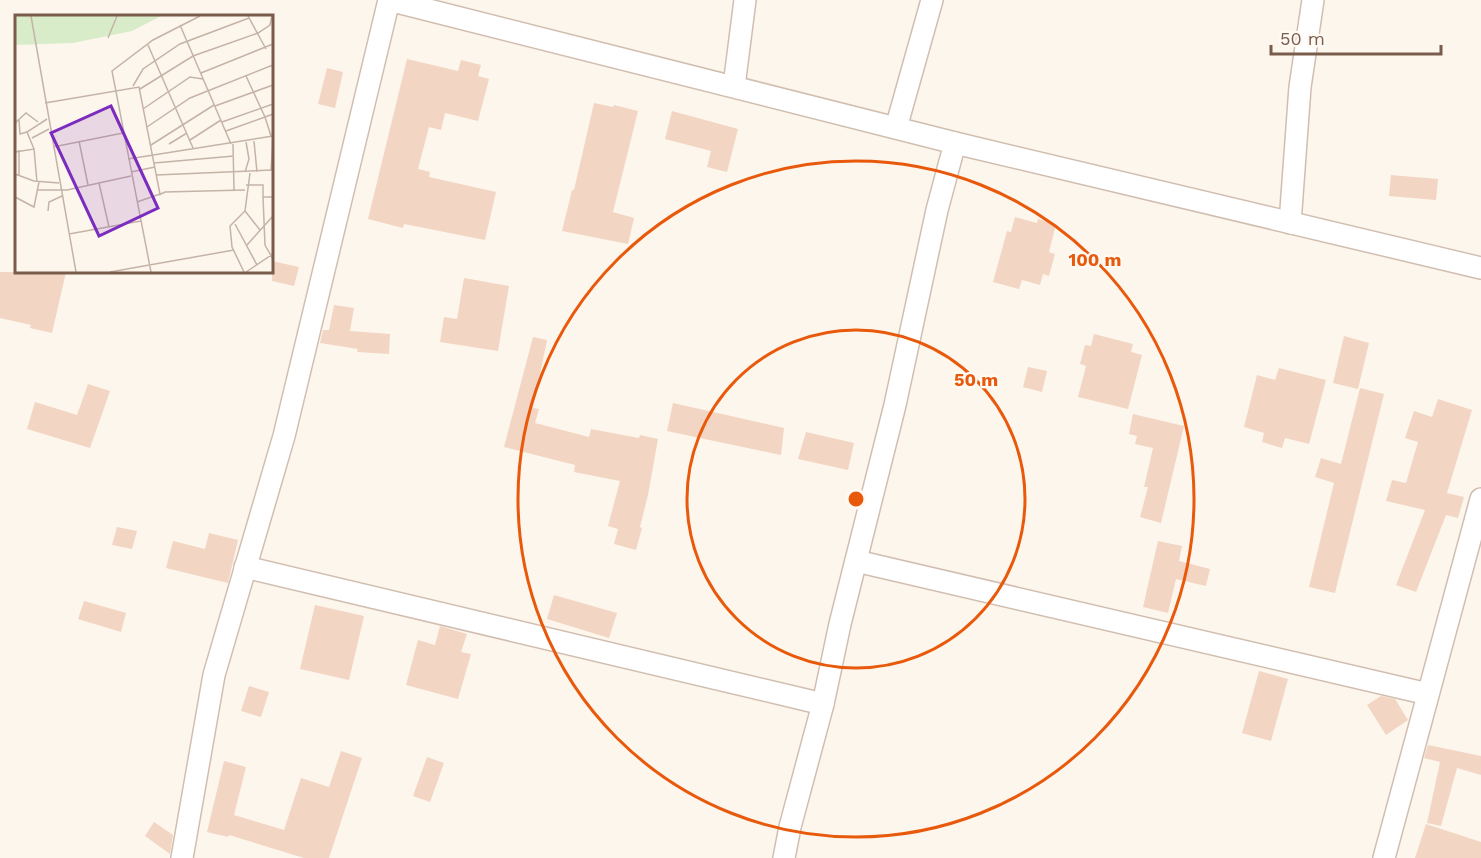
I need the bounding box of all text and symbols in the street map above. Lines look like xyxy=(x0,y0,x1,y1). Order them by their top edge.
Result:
inset map xyxy=(15,15,273,273)
scale bar xyxy=(1271,18,1440,56)
text: 50 m xyxy=(1280,28,1325,49)
text: 100 m xyxy=(1068,249,1122,270)
text: 50 m xyxy=(954,369,998,390)
centre of rings xyxy=(846,489,866,509)

